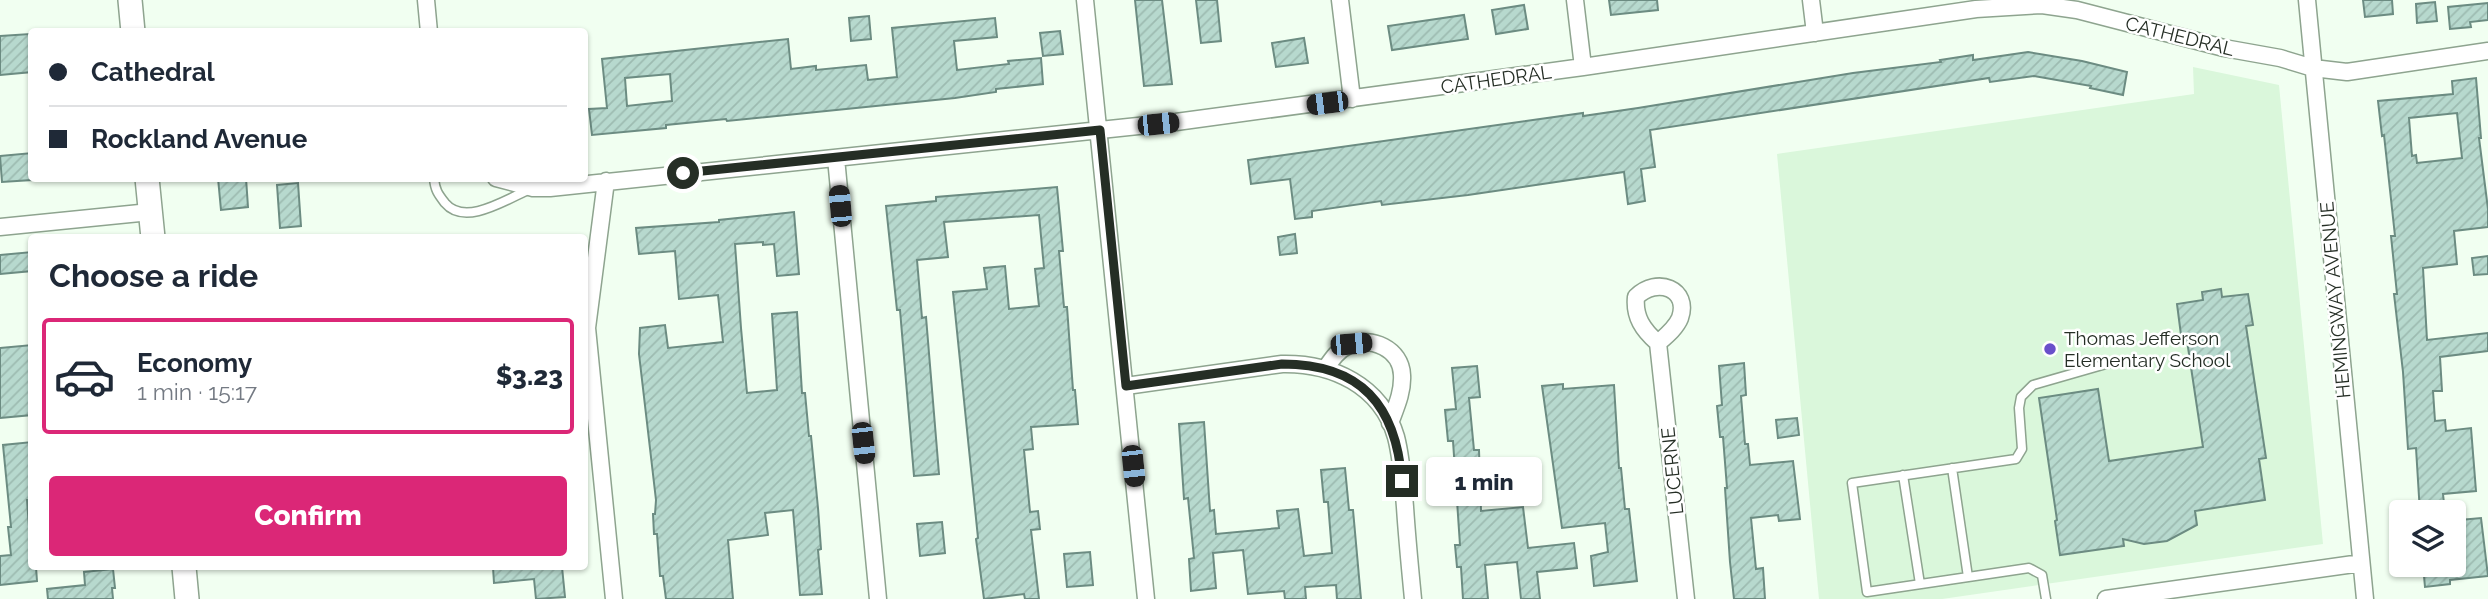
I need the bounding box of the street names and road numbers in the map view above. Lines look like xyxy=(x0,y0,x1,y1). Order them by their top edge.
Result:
street label: CATHEDRAL xyxy=(2123,12,2237,60)
street label: CATHEDRAL xyxy=(1439,60,1553,98)
street label: HEMINGWAY AVENUE xyxy=(2315,201,2355,399)
street label: LUCERNE xyxy=(1656,426,1688,516)

